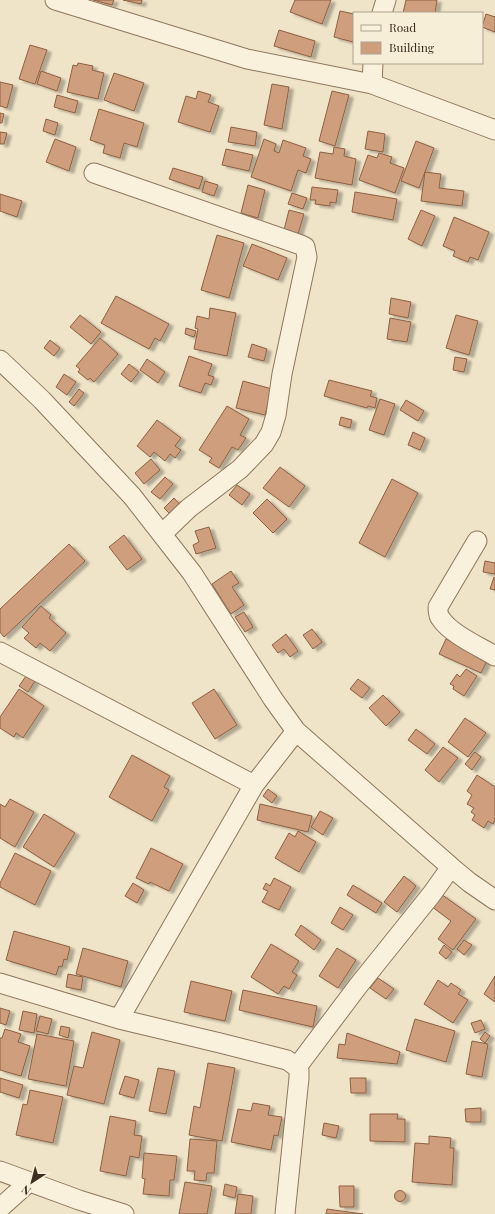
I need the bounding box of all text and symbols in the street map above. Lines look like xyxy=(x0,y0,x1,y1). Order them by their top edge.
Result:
legend xyxy=(353,12,483,64)
text: Road xyxy=(389,19,416,35)
text: Building xyxy=(389,39,435,55)
north arrow xyxy=(12,1162,52,1202)
text: N xyxy=(18,1182,33,1199)

